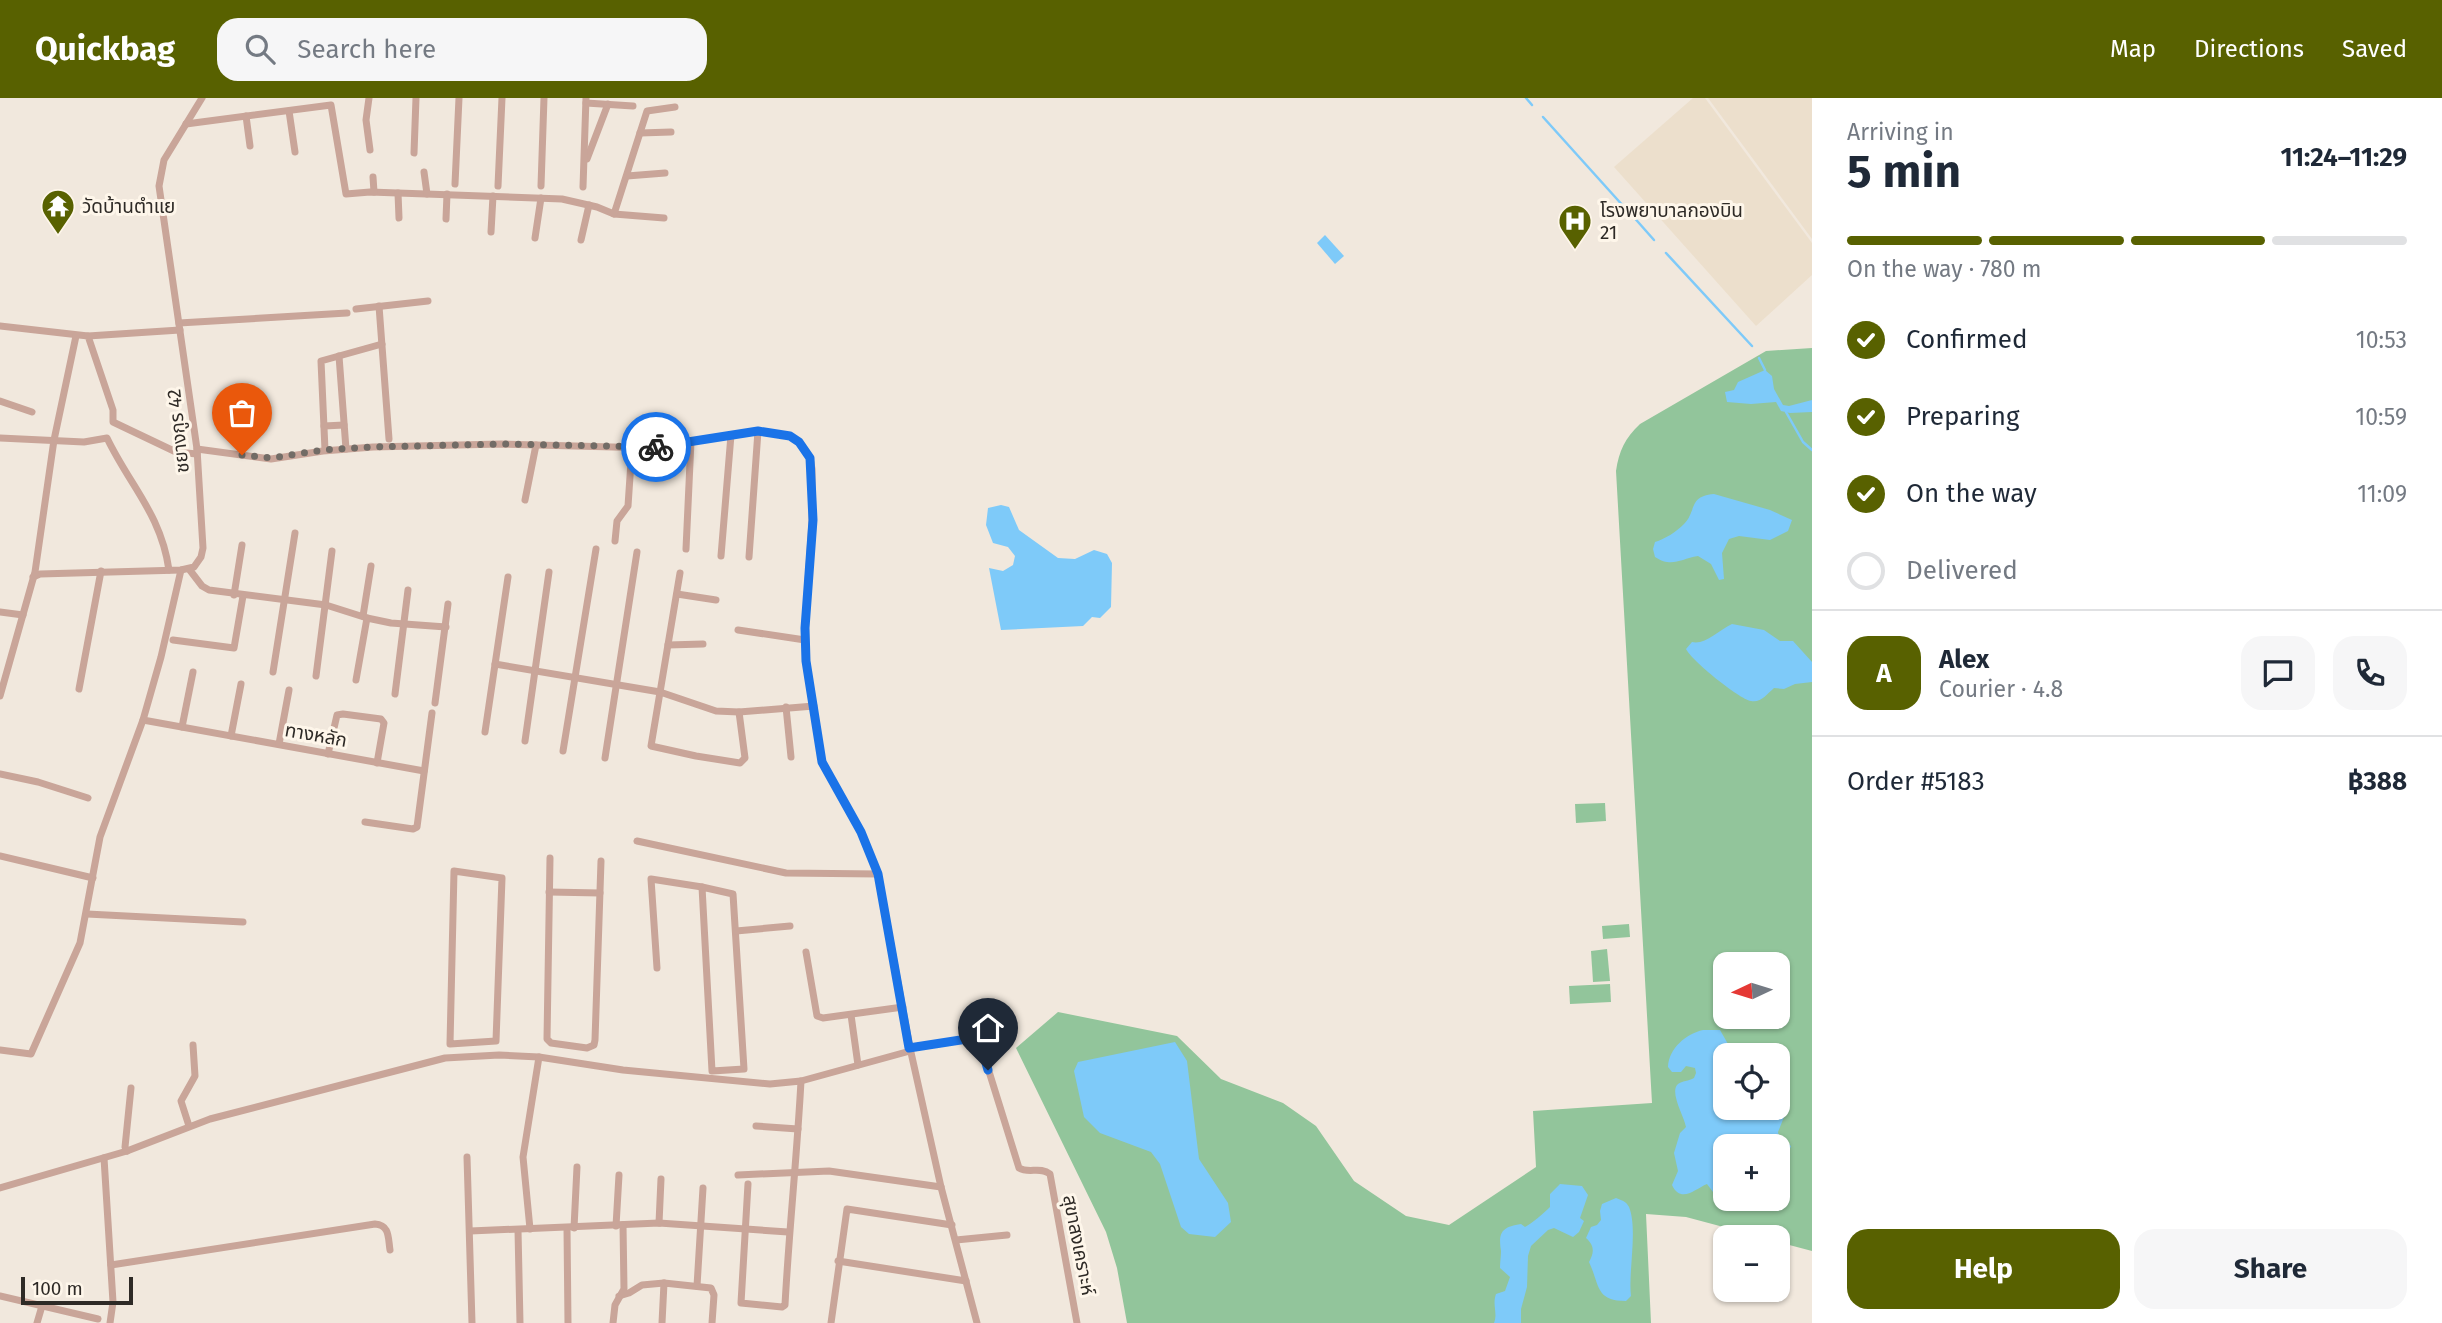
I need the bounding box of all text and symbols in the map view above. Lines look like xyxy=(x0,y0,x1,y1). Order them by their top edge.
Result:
search box xyxy=(217,18,707,81)
text: Quickbag xyxy=(35,29,175,69)
icon: search xyxy=(241,30,279,68)
text: Search here xyxy=(297,34,436,65)
text: Map xyxy=(2110,35,2156,63)
text: Directions xyxy=(2194,35,2304,63)
text: Saved xyxy=(2342,35,2407,63)
text: Arriving in xyxy=(1847,118,1954,146)
text: 11:24–11:29 xyxy=(2280,142,2407,173)
text: 5 min xyxy=(1847,144,1961,199)
temple icon: วัดบ้านตำแย xyxy=(39,187,77,236)
place label: วัดบ้านตำแย xyxy=(82,195,175,218)
place label: โรงพยาบาลกองบิน 21 xyxy=(1600,199,1743,244)
hospital icon: โรงพยาบาลกองบิน 21 xyxy=(1556,202,1594,251)
text: On the way · 780 m xyxy=(1847,255,2041,283)
icon: check xyxy=(1847,321,1885,359)
text: Confirmed xyxy=(1906,324,2027,355)
text: 10:53 xyxy=(2356,326,2407,354)
pin xyxy=(212,383,272,455)
street label: ชยางกูร 42 xyxy=(162,388,195,474)
icon: bag xyxy=(223,394,261,432)
icon: check xyxy=(1847,398,1885,436)
text: Preparing xyxy=(1906,401,2019,432)
text: 10:59 xyxy=(2355,403,2407,431)
courier xyxy=(621,412,691,482)
icon: bike xyxy=(637,428,675,466)
icon: check xyxy=(1847,475,1885,513)
text: On the way xyxy=(1906,478,2037,509)
text: 11:09 xyxy=(2357,480,2407,508)
text: Delivered xyxy=(1906,555,2018,586)
button: chat xyxy=(2241,636,2315,710)
button: phone xyxy=(2333,636,2407,710)
text: Alex xyxy=(1939,644,1989,675)
text: A xyxy=(1876,658,1892,689)
text: Courier · 4.8 xyxy=(1939,675,2063,703)
street label: ทางหลัก xyxy=(283,718,349,752)
text: Order #5183 xyxy=(1847,766,1985,797)
text: ฿388 xyxy=(2348,766,2407,797)
north arrow xyxy=(1713,952,1790,1029)
map controls xyxy=(1713,952,1790,1302)
pin xyxy=(958,998,1018,1070)
icon: home xyxy=(969,1009,1007,1047)
button: locate xyxy=(1713,1043,1790,1120)
button: + xyxy=(1713,1134,1790,1211)
street label: สุขาสงเคราะห์ xyxy=(1058,1193,1100,1298)
button: − xyxy=(1713,1225,1790,1302)
button: Help xyxy=(1847,1229,2120,1309)
button: Share xyxy=(2134,1229,2407,1309)
scale bar xyxy=(21,1274,133,1306)
text: 100 m xyxy=(32,1277,83,1300)

